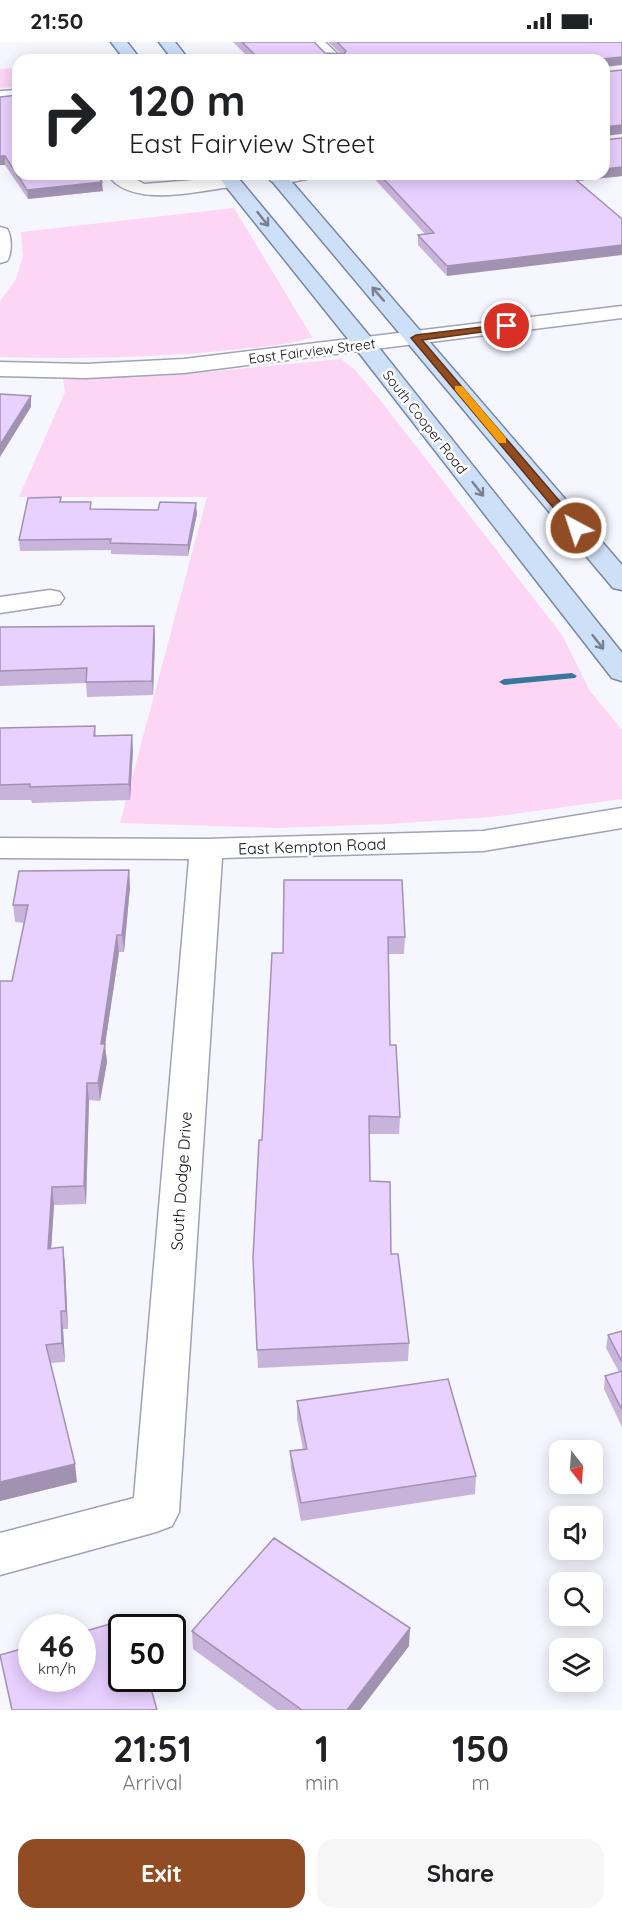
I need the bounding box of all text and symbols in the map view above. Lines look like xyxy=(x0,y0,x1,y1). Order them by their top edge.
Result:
text: 21:50 xyxy=(30,7,83,35)
text: 120 m xyxy=(129,74,246,127)
icon: right xyxy=(30,78,108,156)
text: East Fairview Street xyxy=(129,126,375,160)
one-way arrow xyxy=(256,210,269,226)
one-way arrow xyxy=(371,286,385,302)
pin xyxy=(481,300,532,351)
icon: arrive xyxy=(490,309,523,342)
street label: East Fairview Street xyxy=(248,334,377,368)
street label: South Cooper Road xyxy=(379,366,471,478)
one-way arrow xyxy=(471,481,484,497)
position arrow xyxy=(544,496,608,560)
one-way arrow xyxy=(592,634,605,650)
street label: East Kempton Road xyxy=(238,833,386,859)
street label: South Dodge Drive xyxy=(166,1111,196,1251)
north arrow xyxy=(549,1440,603,1494)
map controls xyxy=(549,1440,603,1692)
button: sound xyxy=(549,1506,603,1560)
button: search xyxy=(549,1572,603,1626)
speed limit sign: 50 xyxy=(108,1614,186,1692)
text: 46 xyxy=(40,1627,74,1665)
button: layers xyxy=(549,1638,603,1692)
text: km/h xyxy=(38,1659,76,1678)
text: 21:51 xyxy=(113,1726,192,1771)
text: 1 xyxy=(315,1726,329,1771)
text: 150 xyxy=(452,1726,509,1771)
text: Arrival xyxy=(123,1770,182,1795)
text: min xyxy=(305,1770,339,1795)
text: m xyxy=(471,1770,490,1795)
button: Exit xyxy=(18,1839,305,1908)
button: Share xyxy=(317,1839,604,1908)

